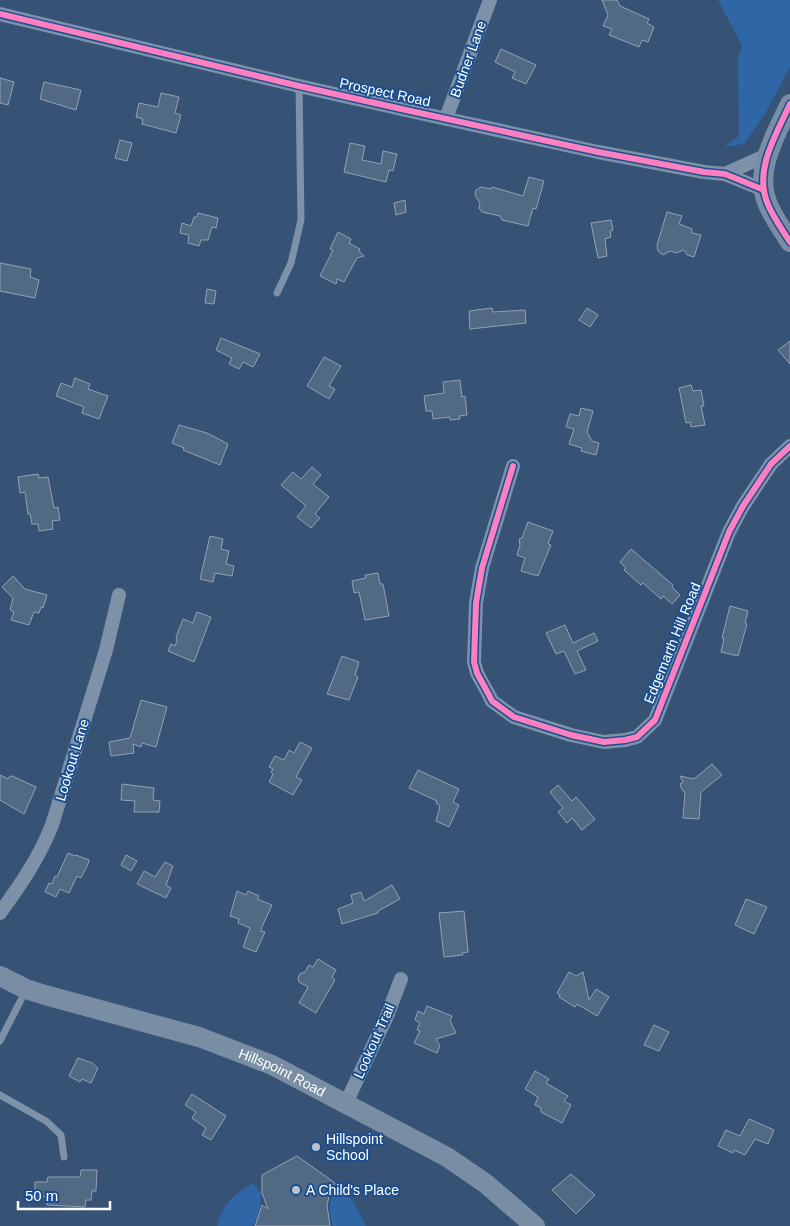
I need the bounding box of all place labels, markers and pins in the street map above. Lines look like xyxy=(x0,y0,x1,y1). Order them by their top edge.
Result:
place label: Hillspoint School xyxy=(326,1131,383,1163)
marker: Hillspoint School xyxy=(310,1141,322,1153)
place label: A Child's Place xyxy=(306,1182,399,1198)
marker: A Child's Place xyxy=(290,1184,302,1196)

